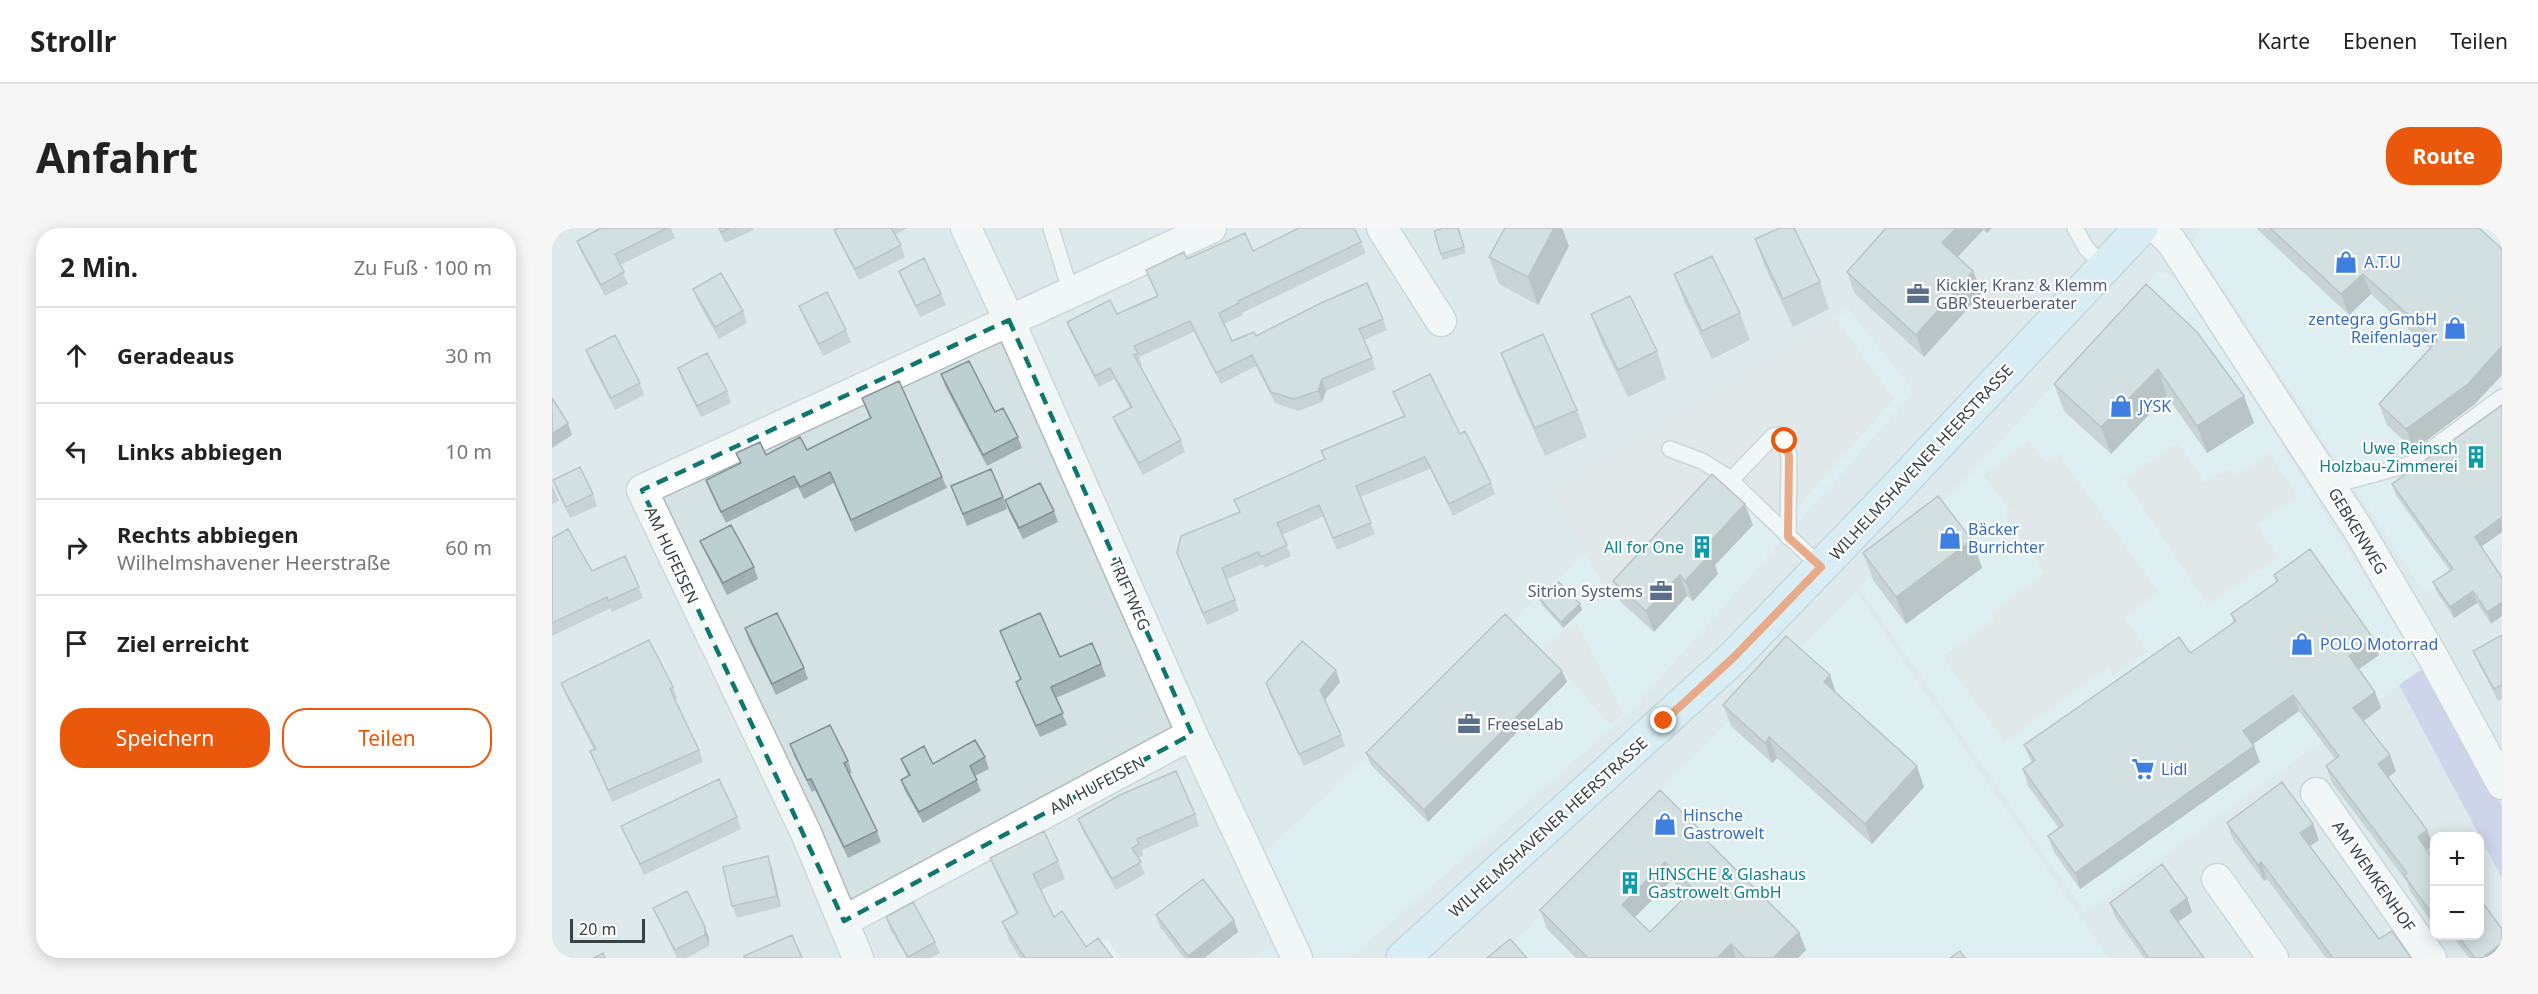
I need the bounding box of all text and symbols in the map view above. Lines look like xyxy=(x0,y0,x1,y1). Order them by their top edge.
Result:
text: Strollr xyxy=(30,22,116,60)
text: Karte xyxy=(2257,27,2310,55)
text: Ebenen xyxy=(2343,27,2417,55)
text: Teilen xyxy=(2450,27,2508,55)
button: Route xyxy=(2386,127,2502,185)
text: Anfahrt xyxy=(36,128,198,185)
text: 2 Min. xyxy=(60,249,138,285)
shop icon: A.T.U xyxy=(2333,249,2359,275)
place label: A.T.U xyxy=(2364,251,2401,273)
text: Zu Fuß · 100 m xyxy=(354,254,492,281)
place label: Kickler, Kranz & Klemm GBR Steuerberater xyxy=(1936,274,2108,314)
office icon: Kickler, Kranz & Klemm GBR Steuerberater xyxy=(1905,281,1931,307)
place label: zentegra gGmbH Reifenlager xyxy=(2308,308,2437,348)
shop icon: zentegra gGmbH Reifenlager xyxy=(2442,315,2468,341)
icon: ahead xyxy=(60,339,93,372)
text: Geradeaus xyxy=(117,340,234,370)
text: 30 m xyxy=(445,342,492,369)
street label: WILHELMSHAVENER HEERSTRASSE xyxy=(1824,359,2018,565)
shop icon: JYSK xyxy=(2108,393,2134,419)
place label: JYSK xyxy=(2137,395,2171,417)
route start xyxy=(1771,427,1797,453)
icon: left xyxy=(60,435,93,468)
text: Links abbiegen xyxy=(117,436,283,466)
place label: Uwe Reinsch Holzbau-Zimmerei xyxy=(2319,437,2458,477)
text: 10 m xyxy=(445,438,492,465)
building icon: Uwe Reinsch Holzbau-Zimmerei xyxy=(2463,444,2489,470)
street label: GEBKENWEG xyxy=(2324,484,2392,578)
street label: AM HUFEISEN xyxy=(640,503,704,607)
place label: Bäcker Burrichter xyxy=(1968,518,2045,558)
text: Rechts abbiegen xyxy=(117,519,299,549)
shop icon: Bäcker Burrichter xyxy=(1937,525,1963,551)
icon: right xyxy=(60,531,93,564)
text: 60 m xyxy=(445,534,492,561)
building icon: All for One xyxy=(1689,534,1715,560)
place label: All for One xyxy=(1604,536,1684,558)
text: Wilhelmshavener Heerstraße xyxy=(117,549,391,576)
street label: TRIFTWEG xyxy=(1104,554,1156,634)
office icon: Sitrion Systems xyxy=(1648,578,1674,604)
place label: Sitrion Systems xyxy=(1528,580,1643,602)
icon: arrive xyxy=(60,627,93,660)
text: Ziel erreicht xyxy=(117,628,249,658)
shop icon: POLO Motorrad xyxy=(2289,631,2315,657)
place label: POLO Motorrad xyxy=(2320,633,2438,655)
route end xyxy=(1650,707,1676,733)
button: Speichern xyxy=(60,708,270,768)
button: Teilen xyxy=(282,708,492,768)
office icon: FreeseLab xyxy=(1456,711,1482,737)
place label: FreeseLab xyxy=(1487,713,1564,735)
street label: WILHELMSHAVENER HEERSTRASSE xyxy=(1444,732,1652,922)
street label: AM HUFEISEN xyxy=(1046,751,1148,819)
supermarket icon: Lidl xyxy=(2130,756,2156,782)
place label: Lidl xyxy=(2161,758,2187,780)
place label: Hinsche Gastrowelt xyxy=(1683,804,1764,844)
shop icon: Hinsche Gastrowelt xyxy=(1652,811,1678,837)
street label: AM WEMKENHOF xyxy=(2327,816,2421,936)
map controls xyxy=(2430,832,2484,940)
button: + xyxy=(2430,832,2484,886)
place label: HINSCHE & Glashaus Gastrowelt GmbH xyxy=(1648,863,1806,903)
building icon: HINSCHE & Glashaus Gastrowelt GmbH xyxy=(1617,870,1643,896)
button: − xyxy=(2430,886,2484,940)
scale bar xyxy=(570,916,645,944)
text: 20 m xyxy=(579,918,616,940)

